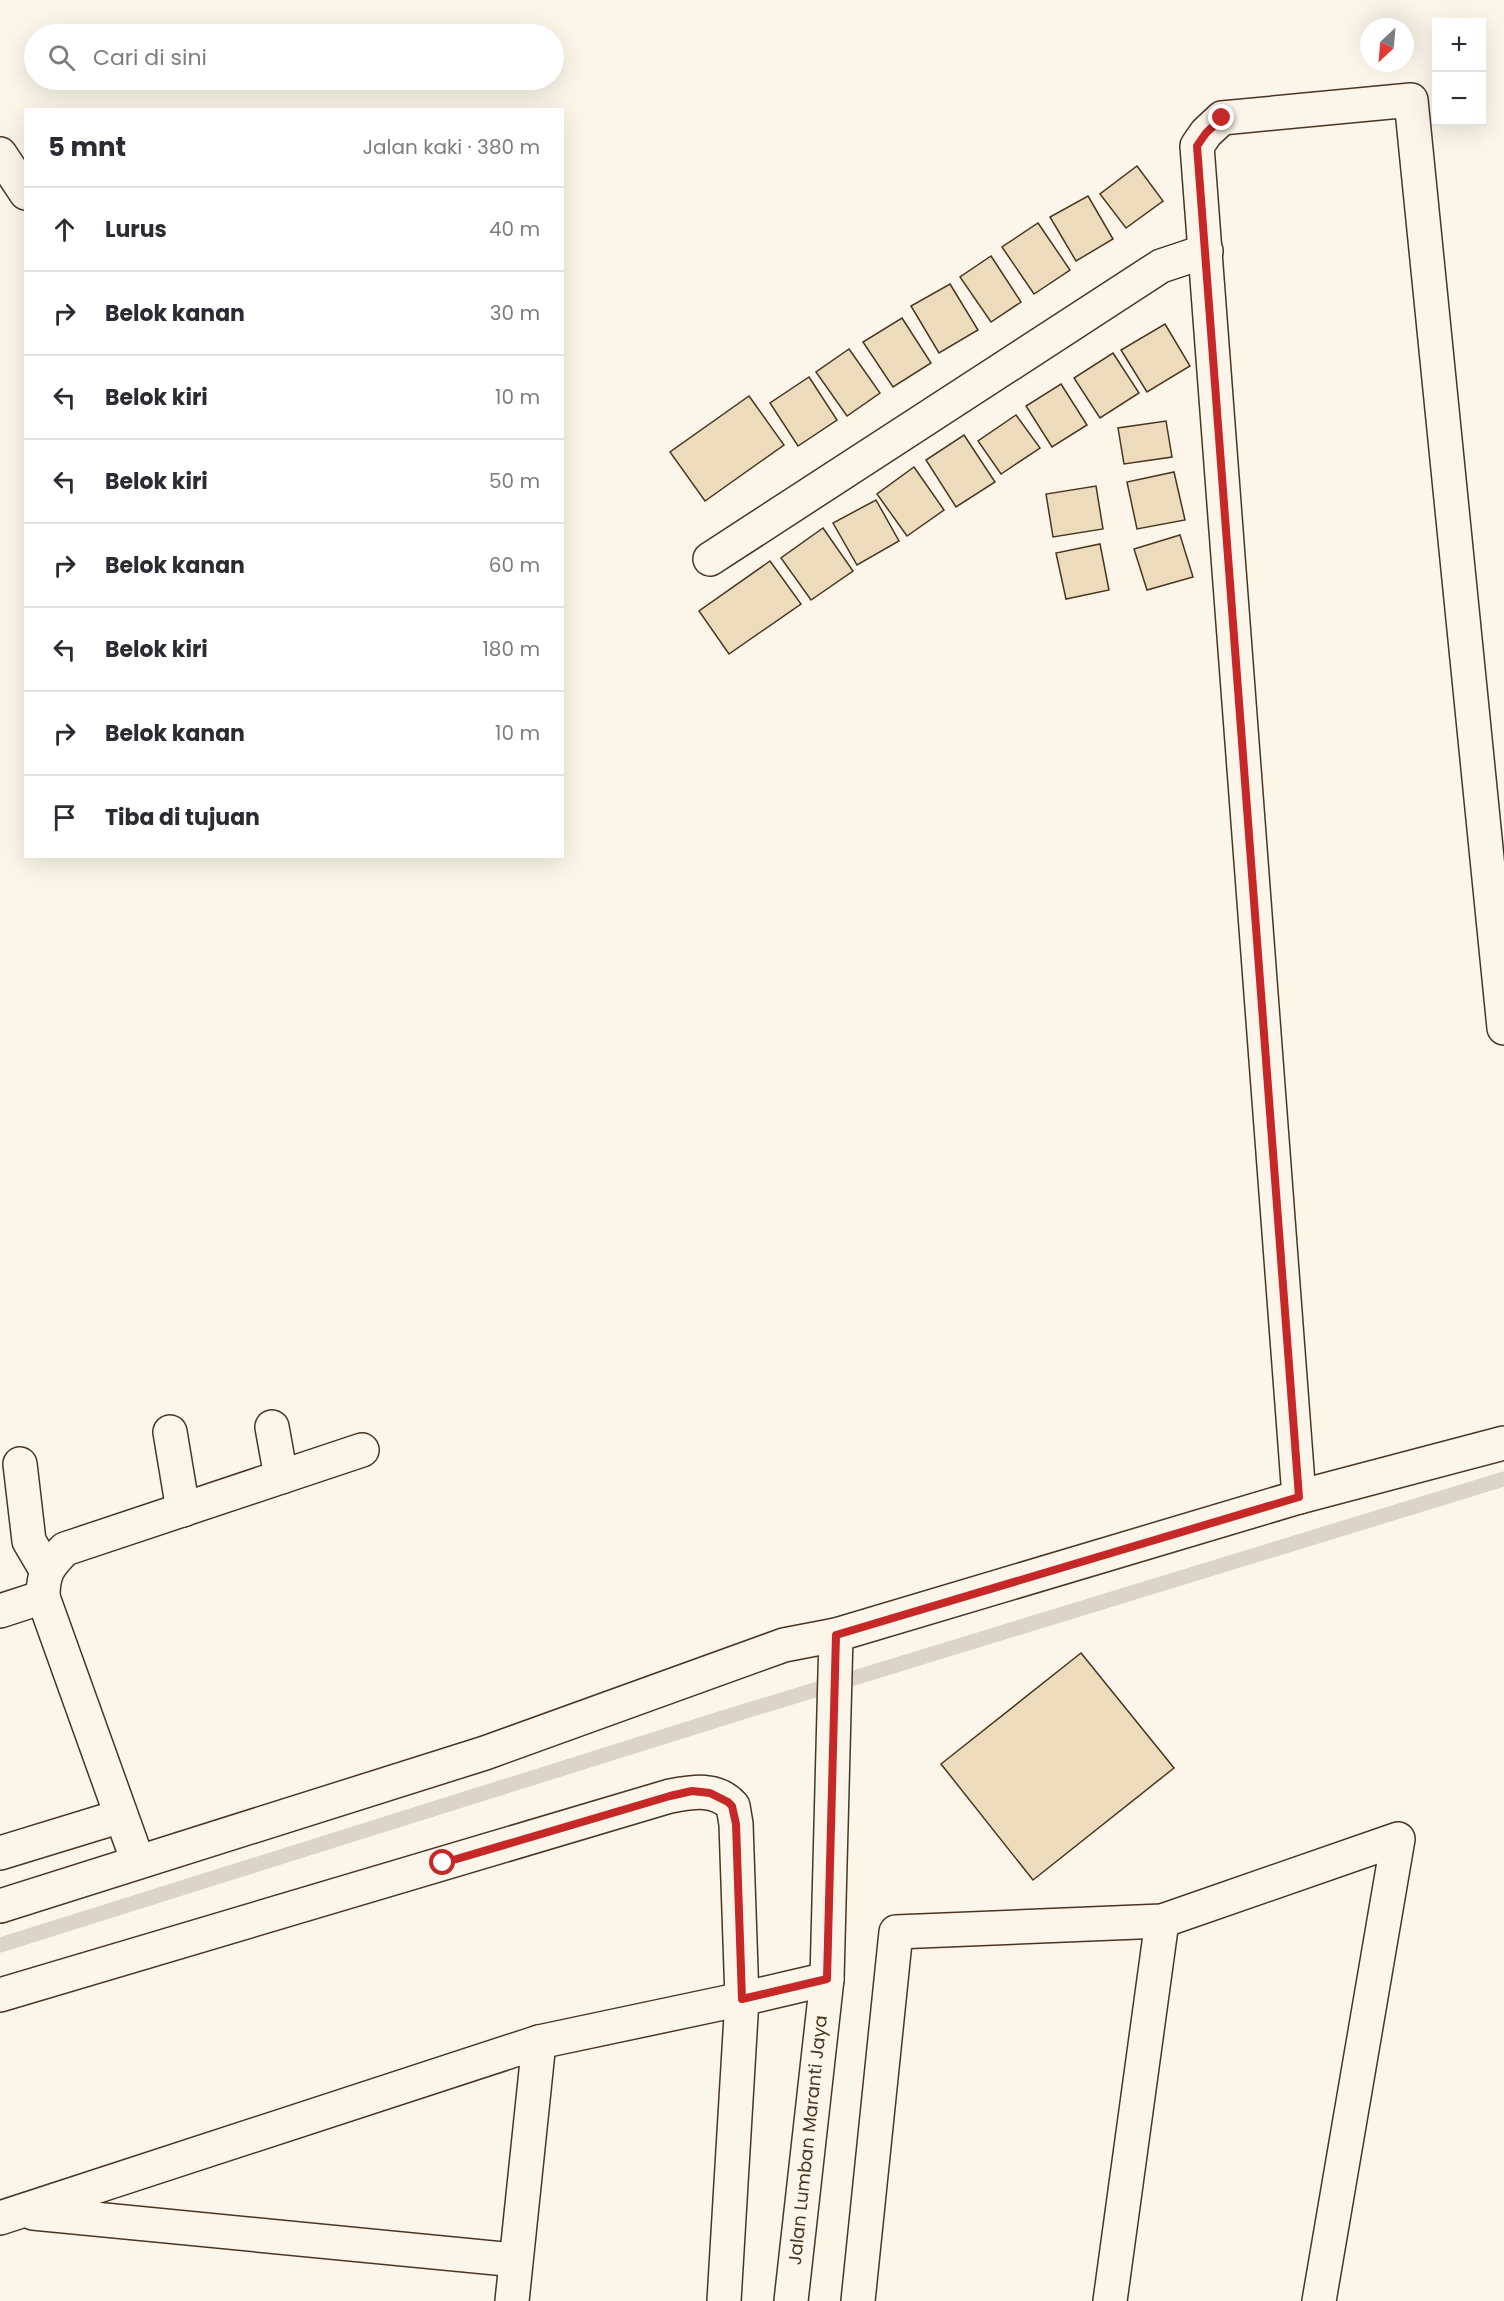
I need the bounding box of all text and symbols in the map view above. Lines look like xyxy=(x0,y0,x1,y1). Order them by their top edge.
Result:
north arrow xyxy=(1360,18,1414,72)
map controls xyxy=(1432,18,1486,126)
button: + xyxy=(1432,18,1486,72)
search box xyxy=(24,24,564,90)
icon: search xyxy=(45,41,78,74)
text: Cari di sini xyxy=(93,42,207,73)
button: − xyxy=(1432,72,1486,126)
route end xyxy=(1208,104,1234,130)
text: 5 mnt xyxy=(48,129,126,165)
text: Jalan kaki · 380 m xyxy=(362,133,540,161)
icon: ahead xyxy=(48,213,81,246)
text: Lurus xyxy=(105,214,167,245)
text: 40 m xyxy=(489,215,540,243)
icon: right xyxy=(48,297,81,330)
text: Belok kanan xyxy=(105,298,245,329)
text: 30 m xyxy=(490,299,540,327)
icon: left xyxy=(48,381,81,414)
text: Belok kiri xyxy=(105,382,208,413)
text: 10 m xyxy=(495,383,540,411)
icon: left xyxy=(48,465,81,498)
text: Belok kiri xyxy=(105,466,208,497)
text: 50 m xyxy=(489,467,540,495)
icon: right xyxy=(48,549,81,582)
text: Belok kanan xyxy=(105,550,245,581)
text: 60 m xyxy=(489,551,540,579)
icon: left xyxy=(48,633,81,666)
text: Belok kiri xyxy=(105,634,208,665)
text: 180 m xyxy=(482,635,540,663)
icon: right xyxy=(48,717,81,750)
text: Belok kanan xyxy=(105,718,245,749)
text: 10 m xyxy=(495,719,540,747)
icon: arrive xyxy=(48,801,81,834)
text: Tiba di tujuan xyxy=(105,802,260,833)
route start xyxy=(429,1849,455,1875)
street label: Jalan Lumban Maranti Jaya xyxy=(782,2014,833,2266)

